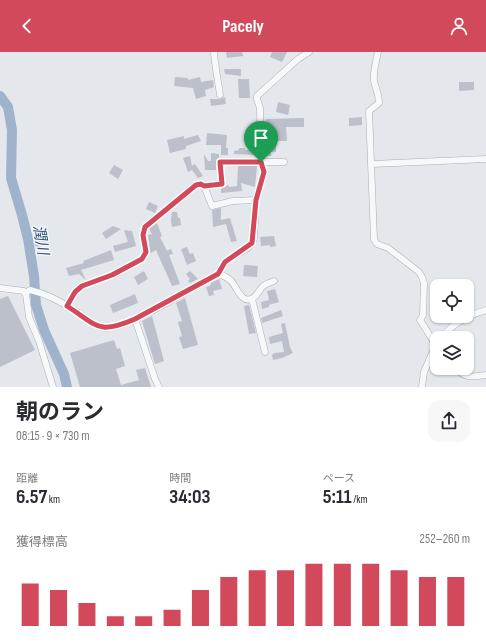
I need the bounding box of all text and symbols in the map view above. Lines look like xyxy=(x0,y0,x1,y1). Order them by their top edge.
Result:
icon: back xyxy=(16,15,38,37)
icon: person xyxy=(448,15,470,37)
text: Pacely xyxy=(222,16,264,37)
pin xyxy=(244,121,278,162)
icon: arrive xyxy=(250,127,272,149)
water label: 潤川 xyxy=(29,224,53,258)
map controls xyxy=(430,279,474,375)
button: locate xyxy=(430,279,474,323)
button: layers xyxy=(430,331,474,375)
text: 朝のラン xyxy=(16,399,104,426)
button: share xyxy=(428,400,470,442)
text: 08:15 · 9 × 730 m xyxy=(16,428,90,444)
text: 距離 xyxy=(16,472,38,485)
text: 時間 xyxy=(169,472,191,485)
text: ペース xyxy=(323,472,355,485)
text: 6.57 xyxy=(16,485,47,509)
text: 34:03 xyxy=(169,485,211,509)
text: 5:11 xyxy=(323,485,352,509)
text: km xyxy=(47,493,60,506)
text: /km xyxy=(352,493,368,506)
text: 252–260 m xyxy=(420,531,470,547)
text: 獲得標高 xyxy=(16,534,68,550)

